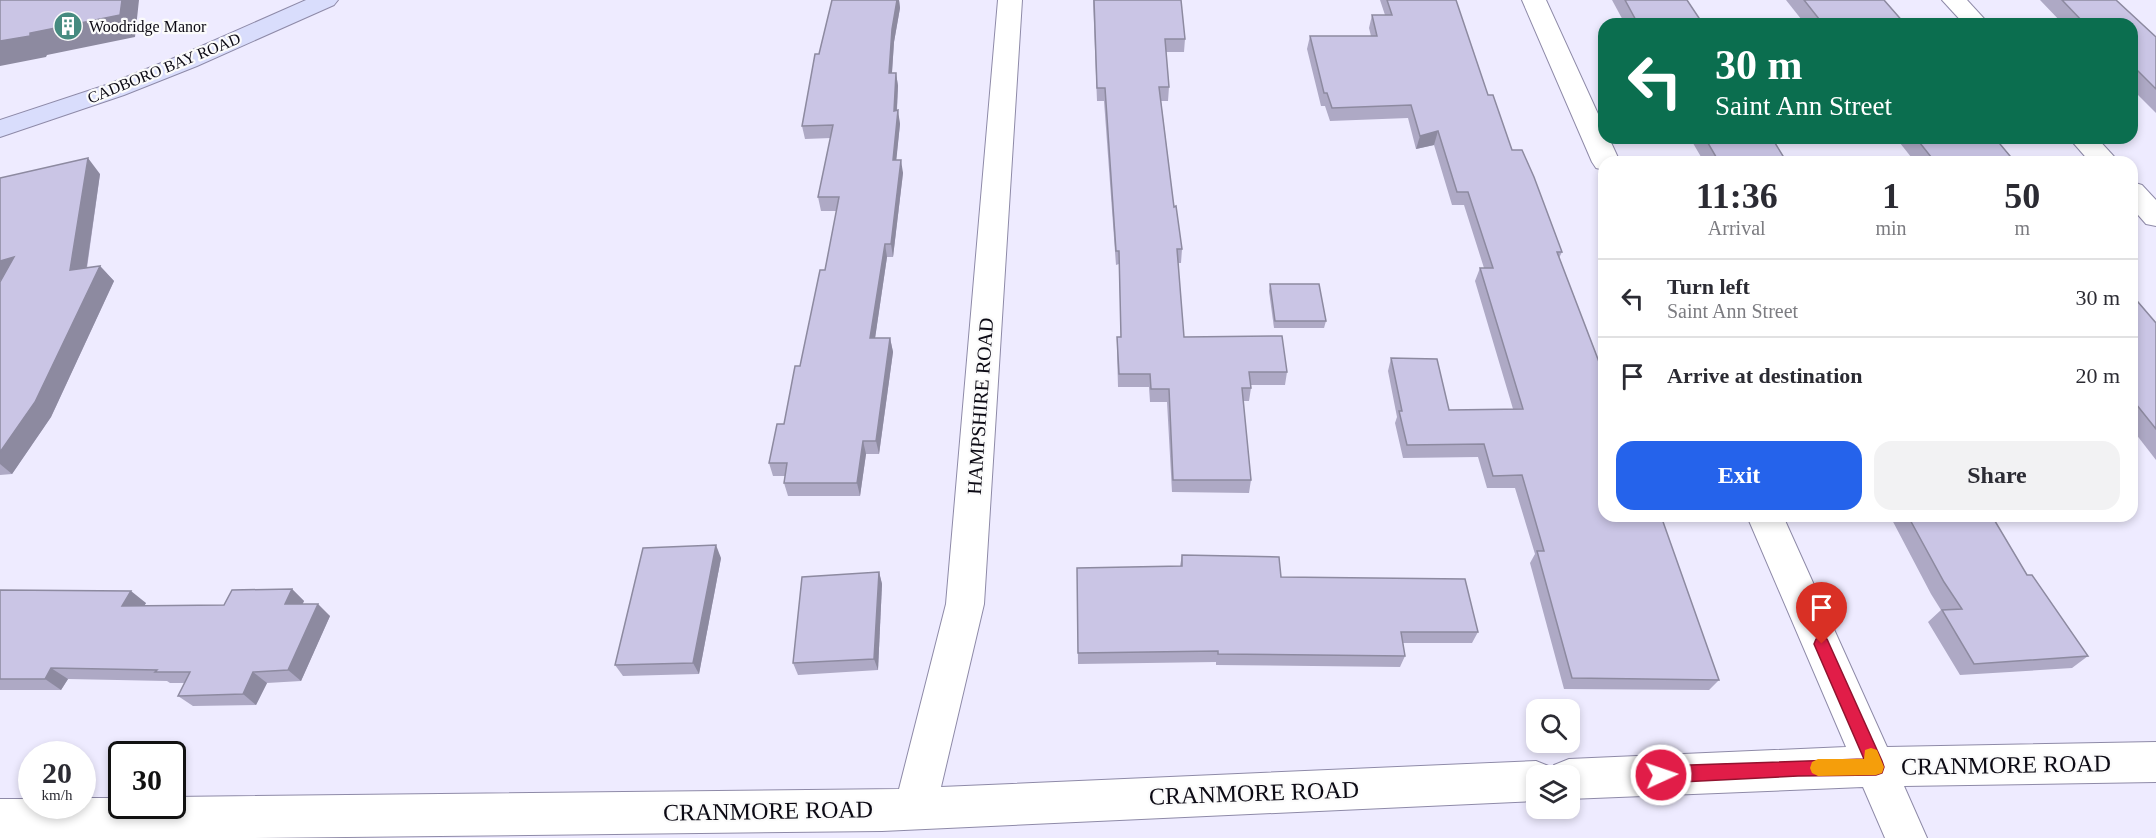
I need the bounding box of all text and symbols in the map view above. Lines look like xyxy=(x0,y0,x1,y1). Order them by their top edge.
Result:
building icon: Woodridge Manor xyxy=(52,10,84,42)
place label: Woodridge Manor xyxy=(89,18,207,36)
street label: CADBORO BAY ROAD xyxy=(85,30,243,106)
icon: left xyxy=(1616,42,1694,120)
text: 30 m xyxy=(1715,42,1803,88)
text: Saint Ann Street xyxy=(1715,91,1892,121)
text: 11:36 xyxy=(1696,176,1778,216)
text: 1 xyxy=(1882,176,1900,216)
text: 50 xyxy=(2004,176,2040,216)
text: Arrival xyxy=(1708,217,1766,239)
text: min xyxy=(1875,217,1907,239)
text: m xyxy=(2014,217,2030,239)
text: Turn left xyxy=(1667,274,1750,299)
icon: left xyxy=(1616,282,1649,315)
text: 30 m xyxy=(2075,285,2120,310)
text: Saint Ann Street xyxy=(1667,300,1798,322)
street label: HAMPSHIRE ROAD xyxy=(963,317,997,495)
icon: arrive xyxy=(1616,360,1649,393)
text: Arrive at destination xyxy=(1667,363,1863,388)
text: 20 m xyxy=(2075,363,2120,388)
button: Exit xyxy=(1616,441,1862,510)
button: Share xyxy=(1874,441,2120,510)
pin xyxy=(1796,582,1847,644)
icon: arrive xyxy=(1805,591,1838,624)
map controls xyxy=(1526,699,1580,819)
button: search xyxy=(1526,699,1580,753)
speed limit sign: 30 xyxy=(108,741,186,819)
position arrow xyxy=(1629,743,1693,807)
street label: CRANMORE ROAD xyxy=(1901,750,2111,780)
text: 20 xyxy=(42,756,72,789)
button: layers xyxy=(1526,765,1580,819)
street label: CRANMORE ROAD xyxy=(1149,776,1359,810)
text: km/h xyxy=(42,787,72,803)
street label: CRANMORE ROAD xyxy=(663,796,873,826)

